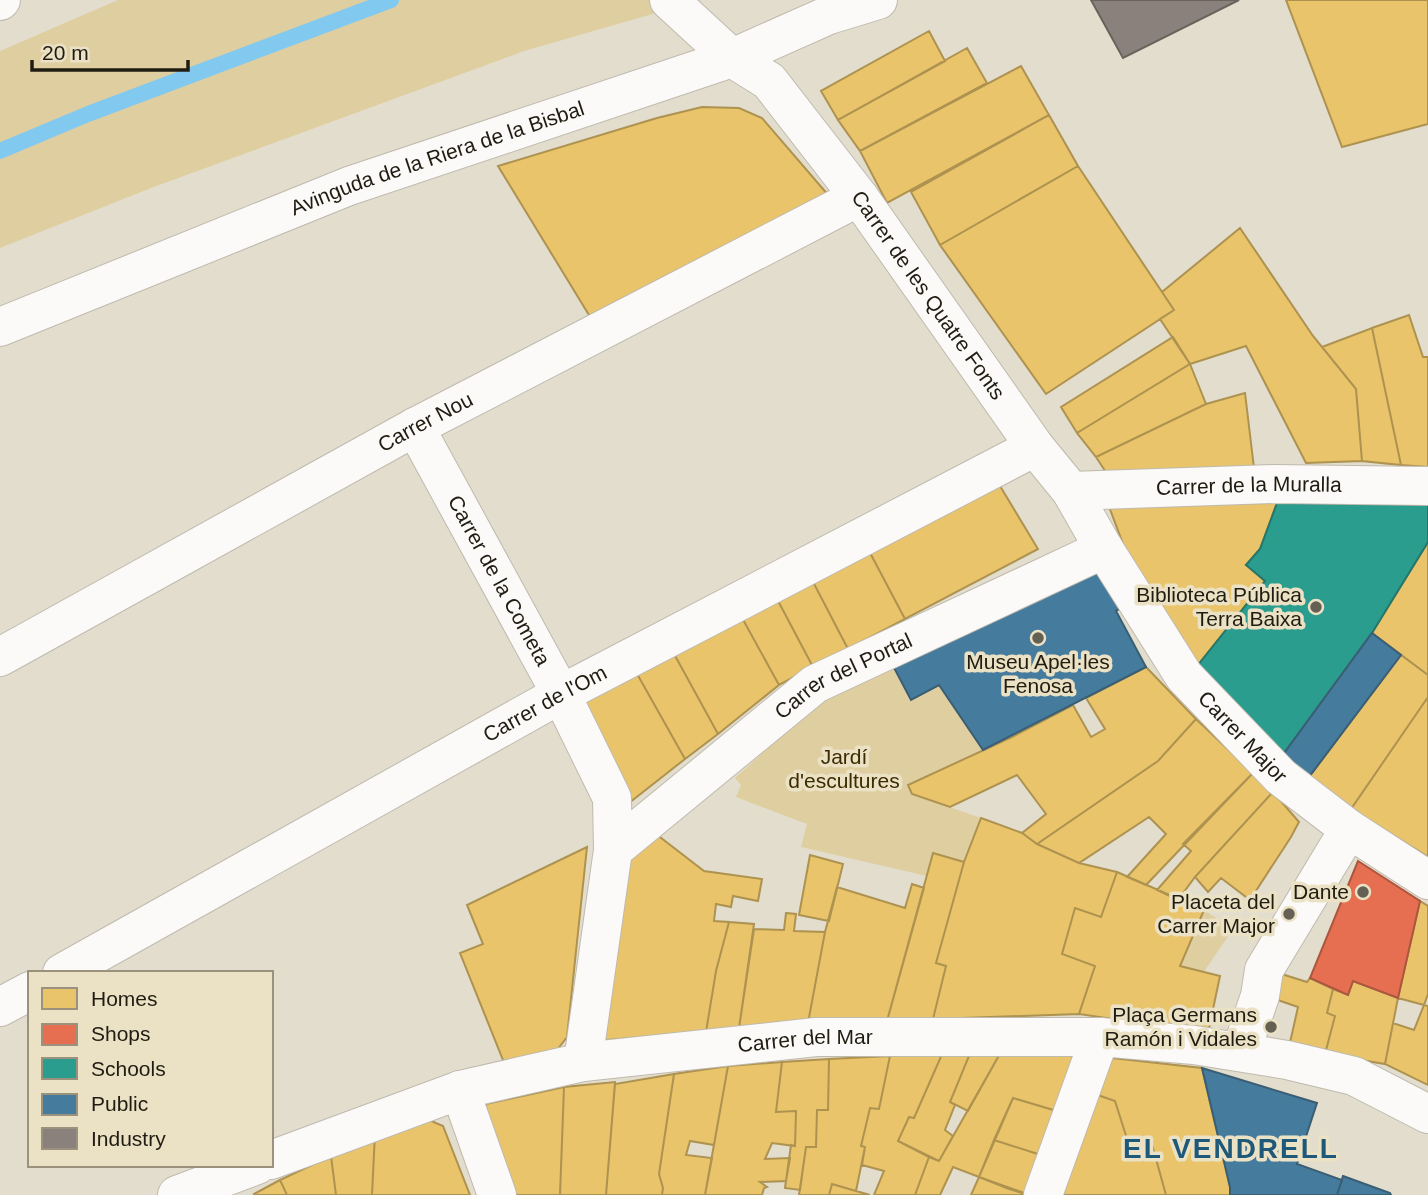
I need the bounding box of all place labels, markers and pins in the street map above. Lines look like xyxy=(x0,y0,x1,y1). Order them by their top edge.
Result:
place label: Biblioteca Pública Terra Baixa xyxy=(1136,583,1302,630)
marker: Biblioteca Pública Terra Baixa xyxy=(1308,599,1324,615)
marker: Museu Apel·les Fenosa xyxy=(1030,630,1046,646)
place label: Museu Apel·les Fenosa xyxy=(966,650,1110,697)
place label: Dante xyxy=(1293,880,1349,903)
marker: Dante xyxy=(1355,884,1371,900)
place label: Placeta del Carrer Major xyxy=(1157,890,1275,937)
marker: Placeta del Carrer Major xyxy=(1281,906,1297,922)
place label: Plaça Germans Ramón i Vidales xyxy=(1104,1003,1257,1050)
marker: Plaça Germans Ramón i Vidales xyxy=(1263,1019,1279,1035)

